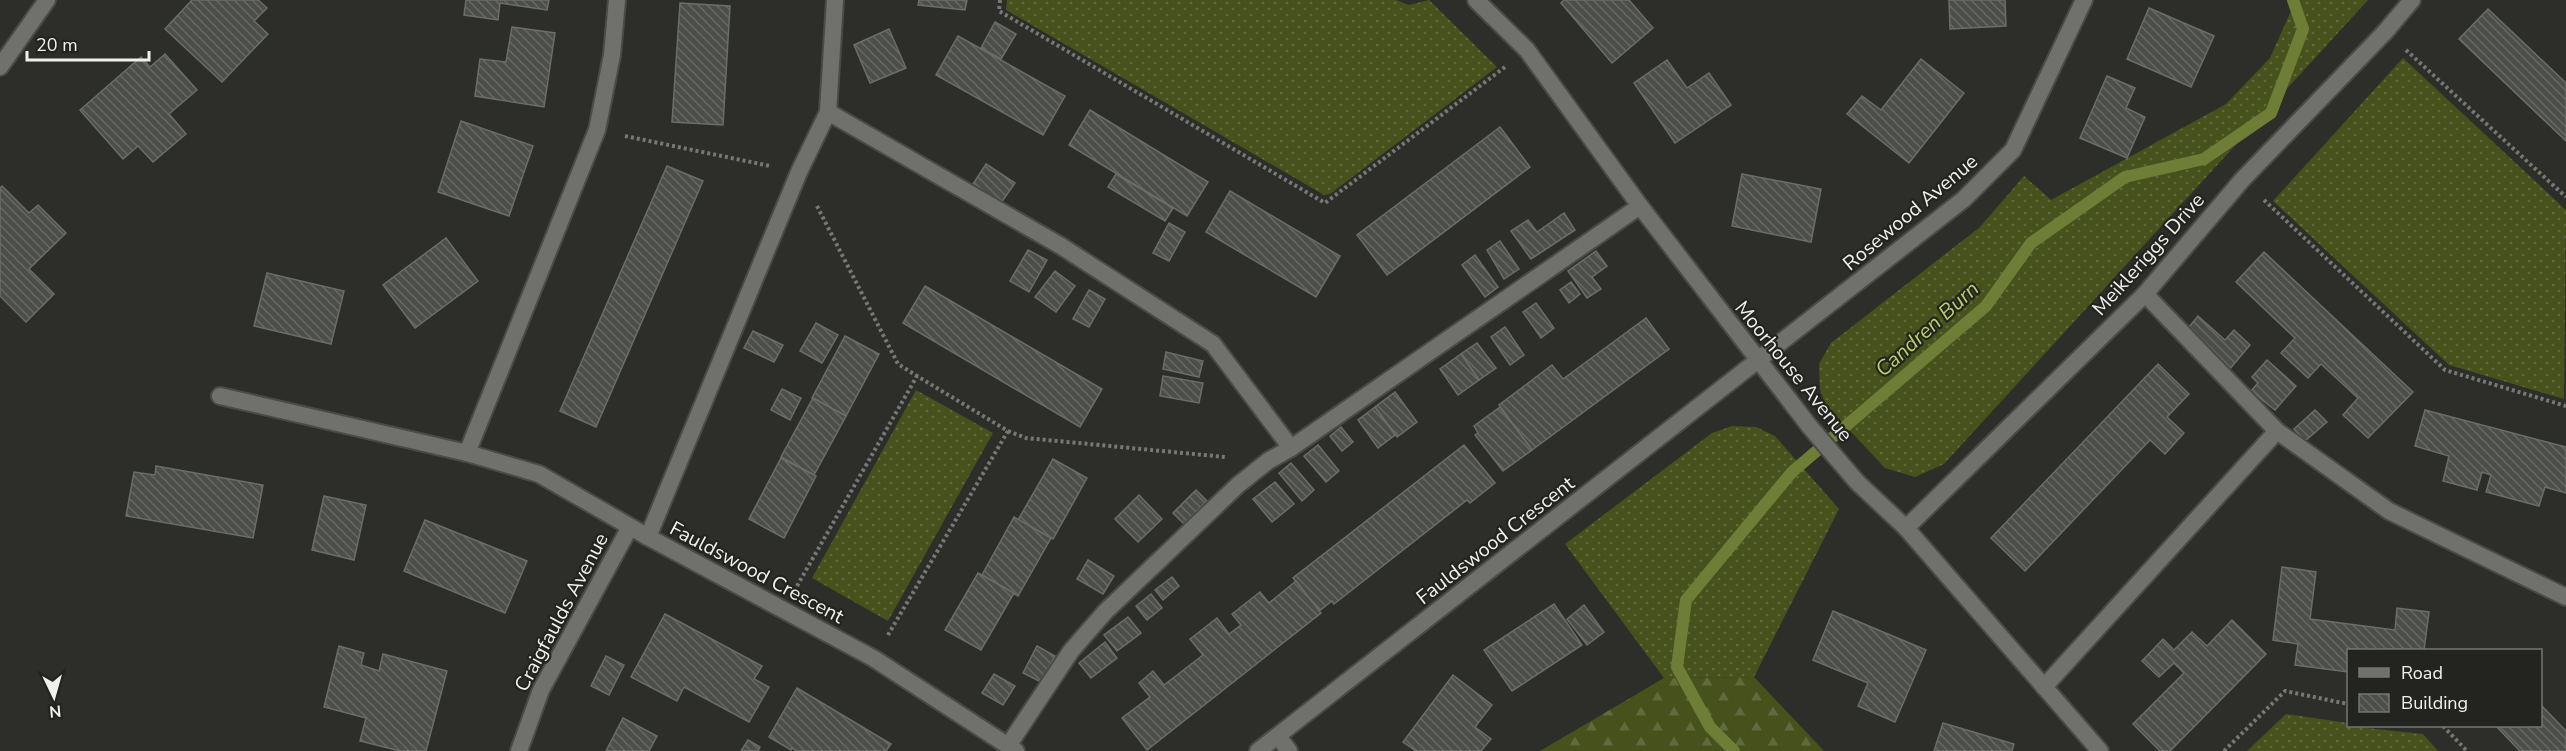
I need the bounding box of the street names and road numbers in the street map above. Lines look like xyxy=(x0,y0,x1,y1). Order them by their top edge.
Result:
street label: Rosewood Avenue xyxy=(1837,148,1983,277)
street label: Meikleriggs Drive xyxy=(2086,187,2211,321)
street label: Moorhouse Avenue xyxy=(1728,295,1859,447)
street label: Fauldswood Crescent xyxy=(1411,469,1581,611)
street label: Fauldswood Crescent xyxy=(665,515,850,630)
street label: Craigfaulds Avenue xyxy=(508,528,615,696)

